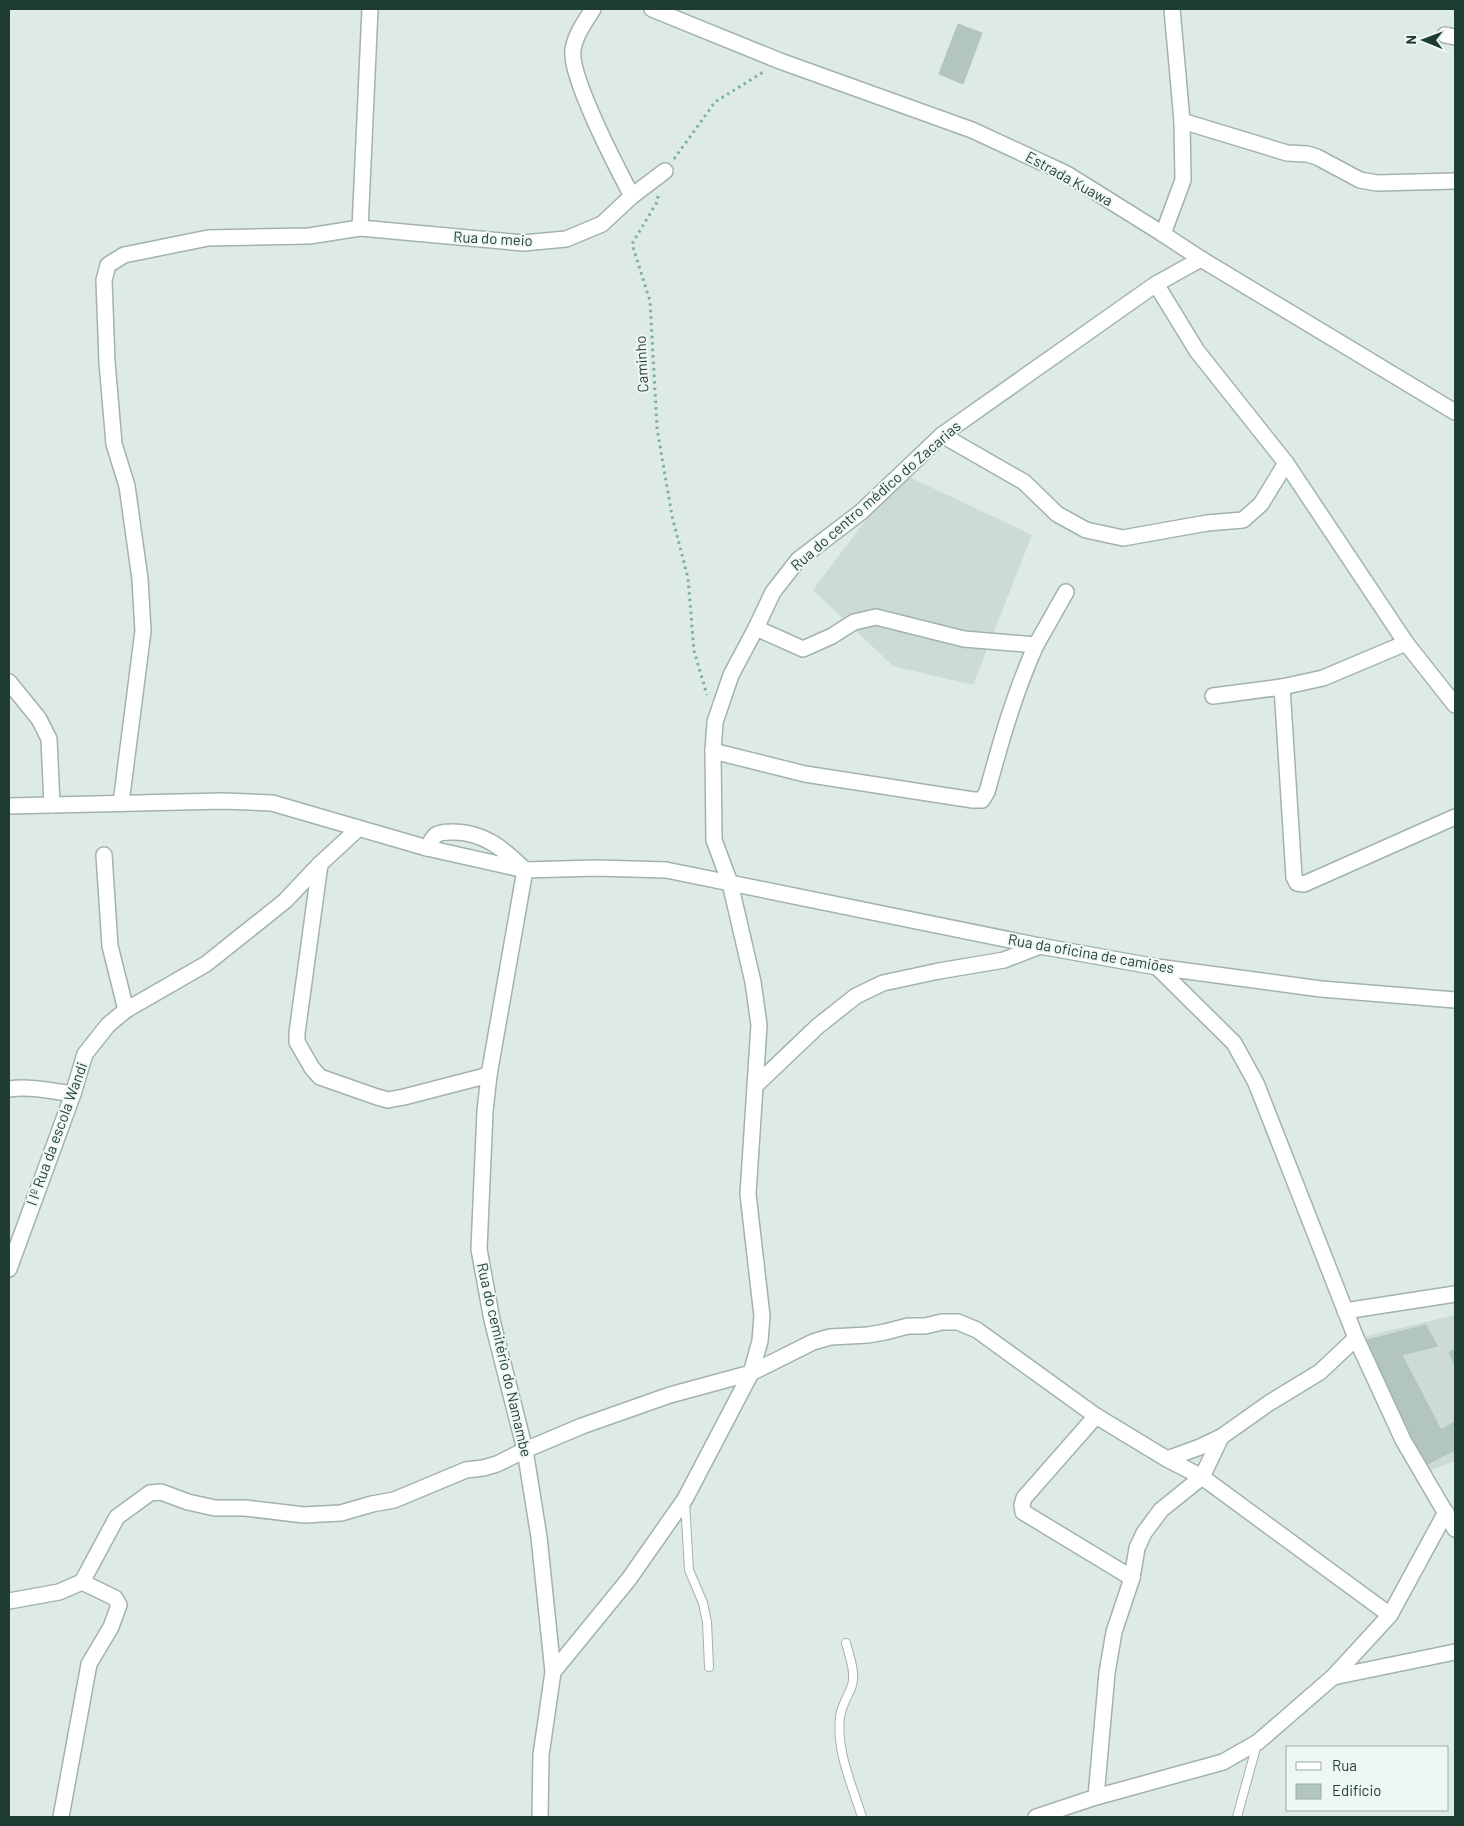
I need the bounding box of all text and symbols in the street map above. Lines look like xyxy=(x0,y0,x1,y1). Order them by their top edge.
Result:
north arrow xyxy=(1399,15,1449,65)
text: N xyxy=(1402,35,1419,45)
street label: Estrada Kuawa xyxy=(1023,147,1116,209)
street label: Rua do meio xyxy=(453,227,533,249)
street label: Caminho xyxy=(631,335,651,393)
street label: Rua do centro médico do Zacarias xyxy=(787,417,964,574)
street label: Rua da oficina de camiões xyxy=(1007,930,1176,977)
street label: I Iº Rua da escola Wandi xyxy=(22,1060,90,1208)
street label: Rua do cemitério do Namambe xyxy=(474,1261,536,1459)
legend xyxy=(1286,1746,1449,1811)
text: Rua xyxy=(1332,1756,1357,1774)
text: Edifício xyxy=(1332,1781,1381,1799)

